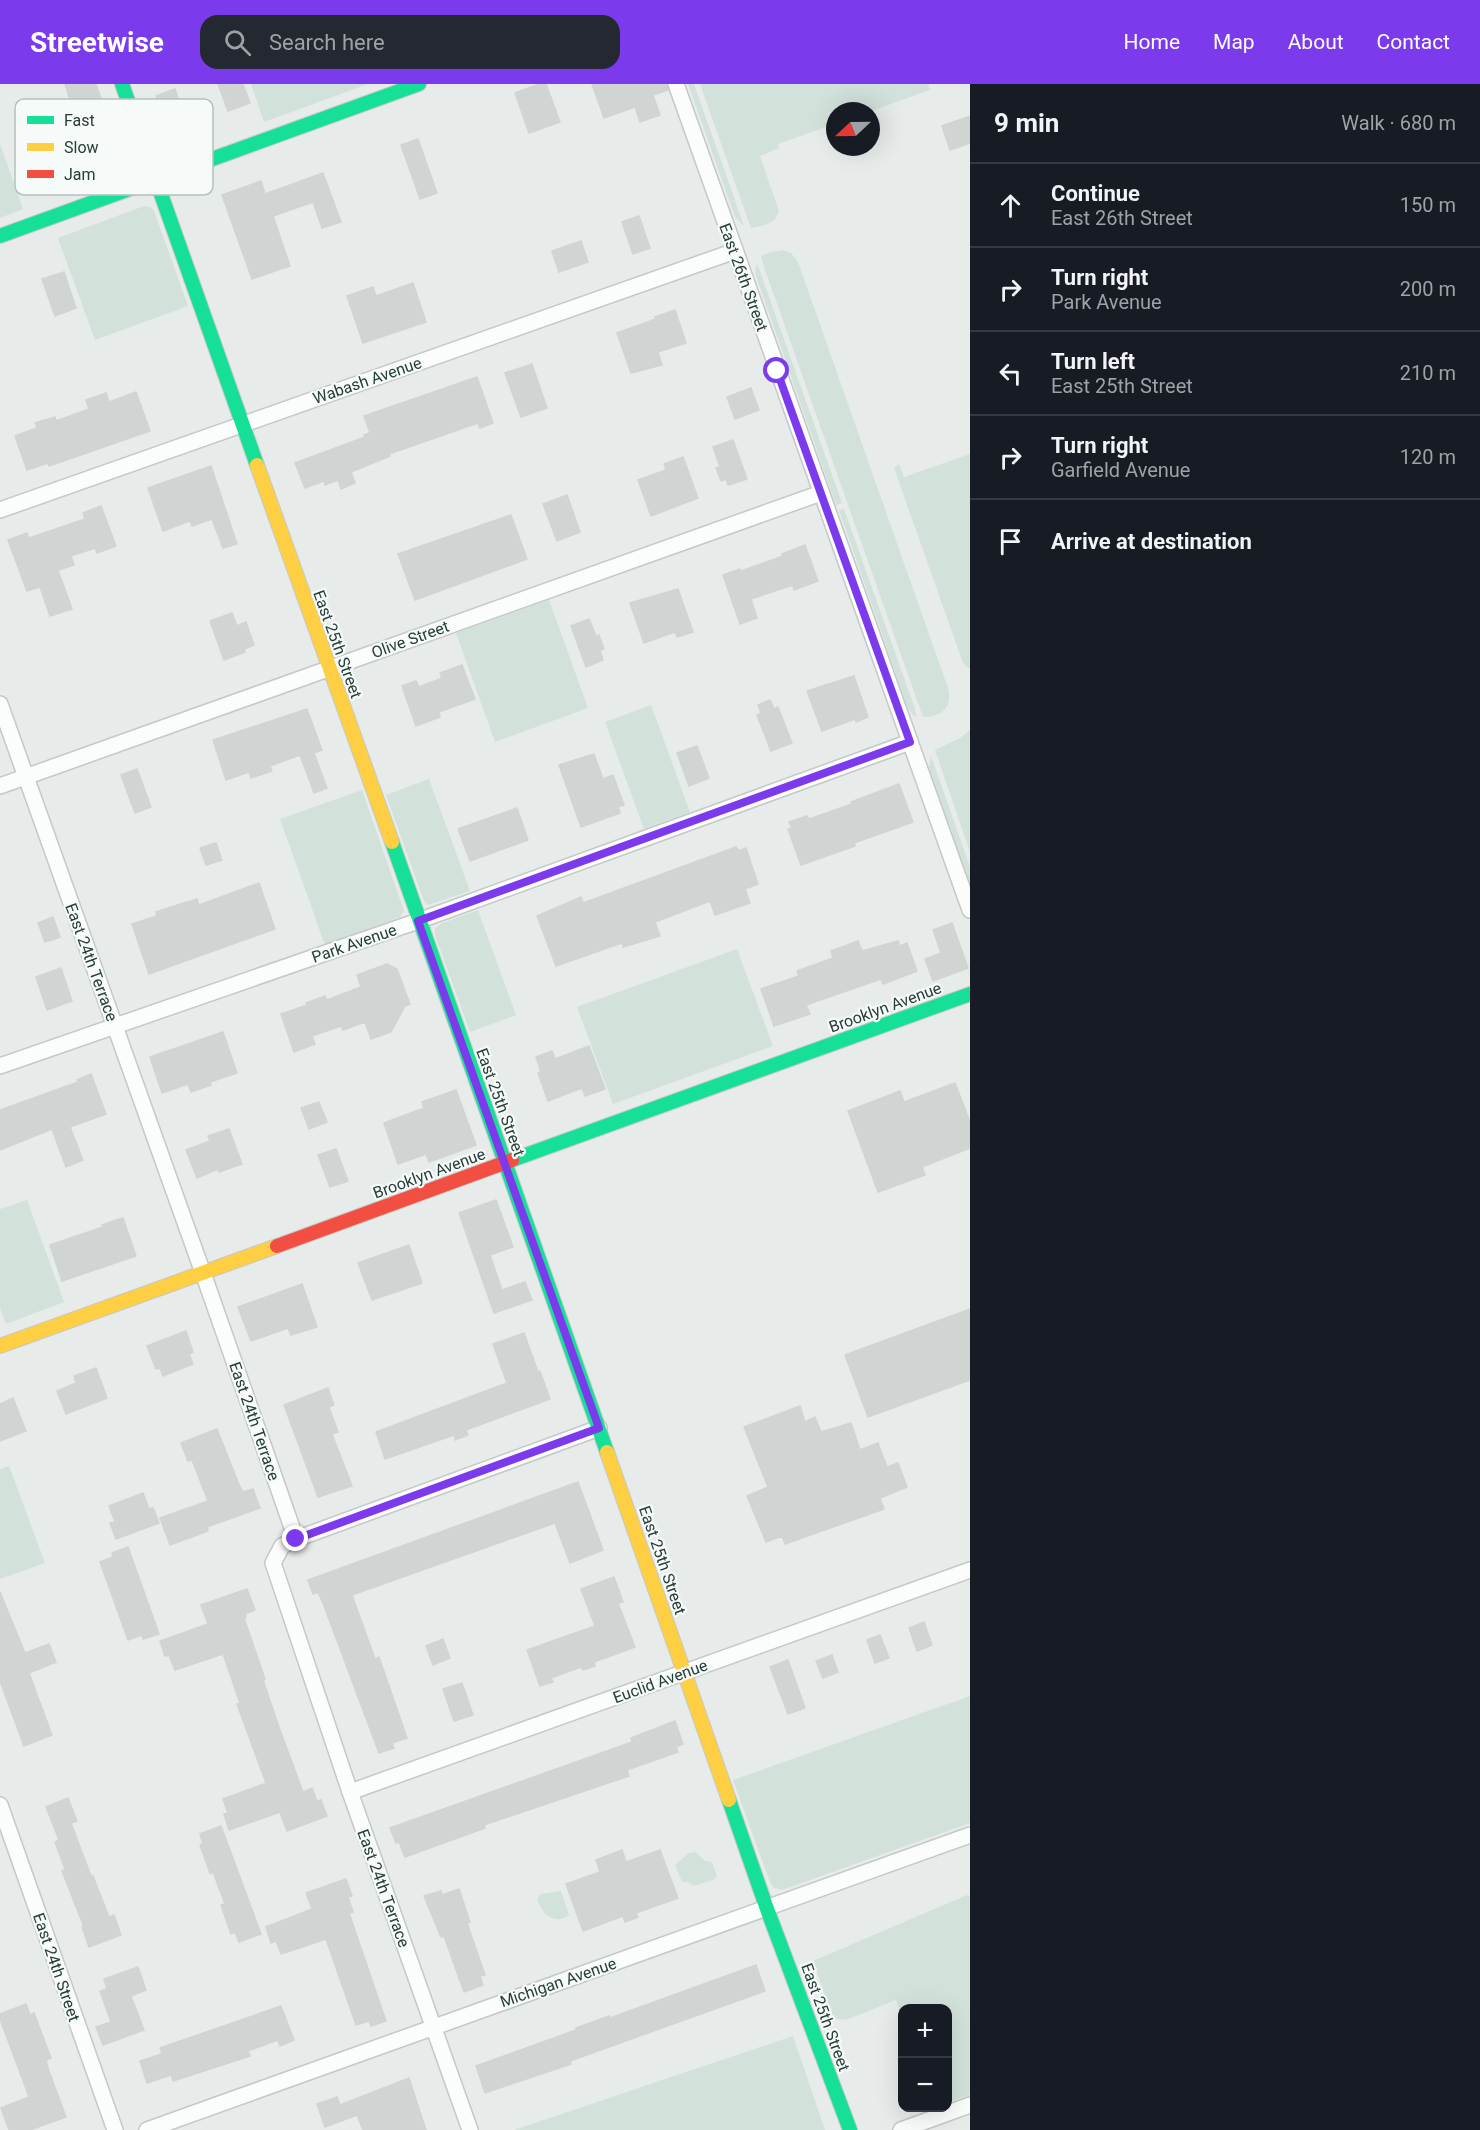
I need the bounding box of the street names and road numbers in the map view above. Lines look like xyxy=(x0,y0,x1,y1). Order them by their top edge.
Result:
street label: East 26th Street xyxy=(715,221,772,334)
street label: Wabash Avenue xyxy=(310,353,424,408)
street label: East 25th Street xyxy=(309,588,366,701)
street label: Olive Street xyxy=(369,617,452,662)
street label: East 24th Terrace xyxy=(61,901,122,1024)
street label: Park Avenue xyxy=(309,920,399,967)
street label: Brooklyn Avenue xyxy=(826,978,944,1037)
street label: East 25th Street xyxy=(472,1046,529,1159)
street label: Brooklyn Avenue xyxy=(370,1144,488,1203)
street label: East 24th Terrace xyxy=(225,1359,284,1483)
street label: East 25th Street xyxy=(635,1503,690,1617)
street label: Euclid Avenue xyxy=(610,1656,710,1707)
street label: East 24th Terrace xyxy=(353,1827,414,1950)
street label: East 24th Street xyxy=(29,1910,84,2024)
street label: Michigan Avenue xyxy=(498,1954,619,2011)
street label: East 25th Street xyxy=(797,1961,854,2074)

